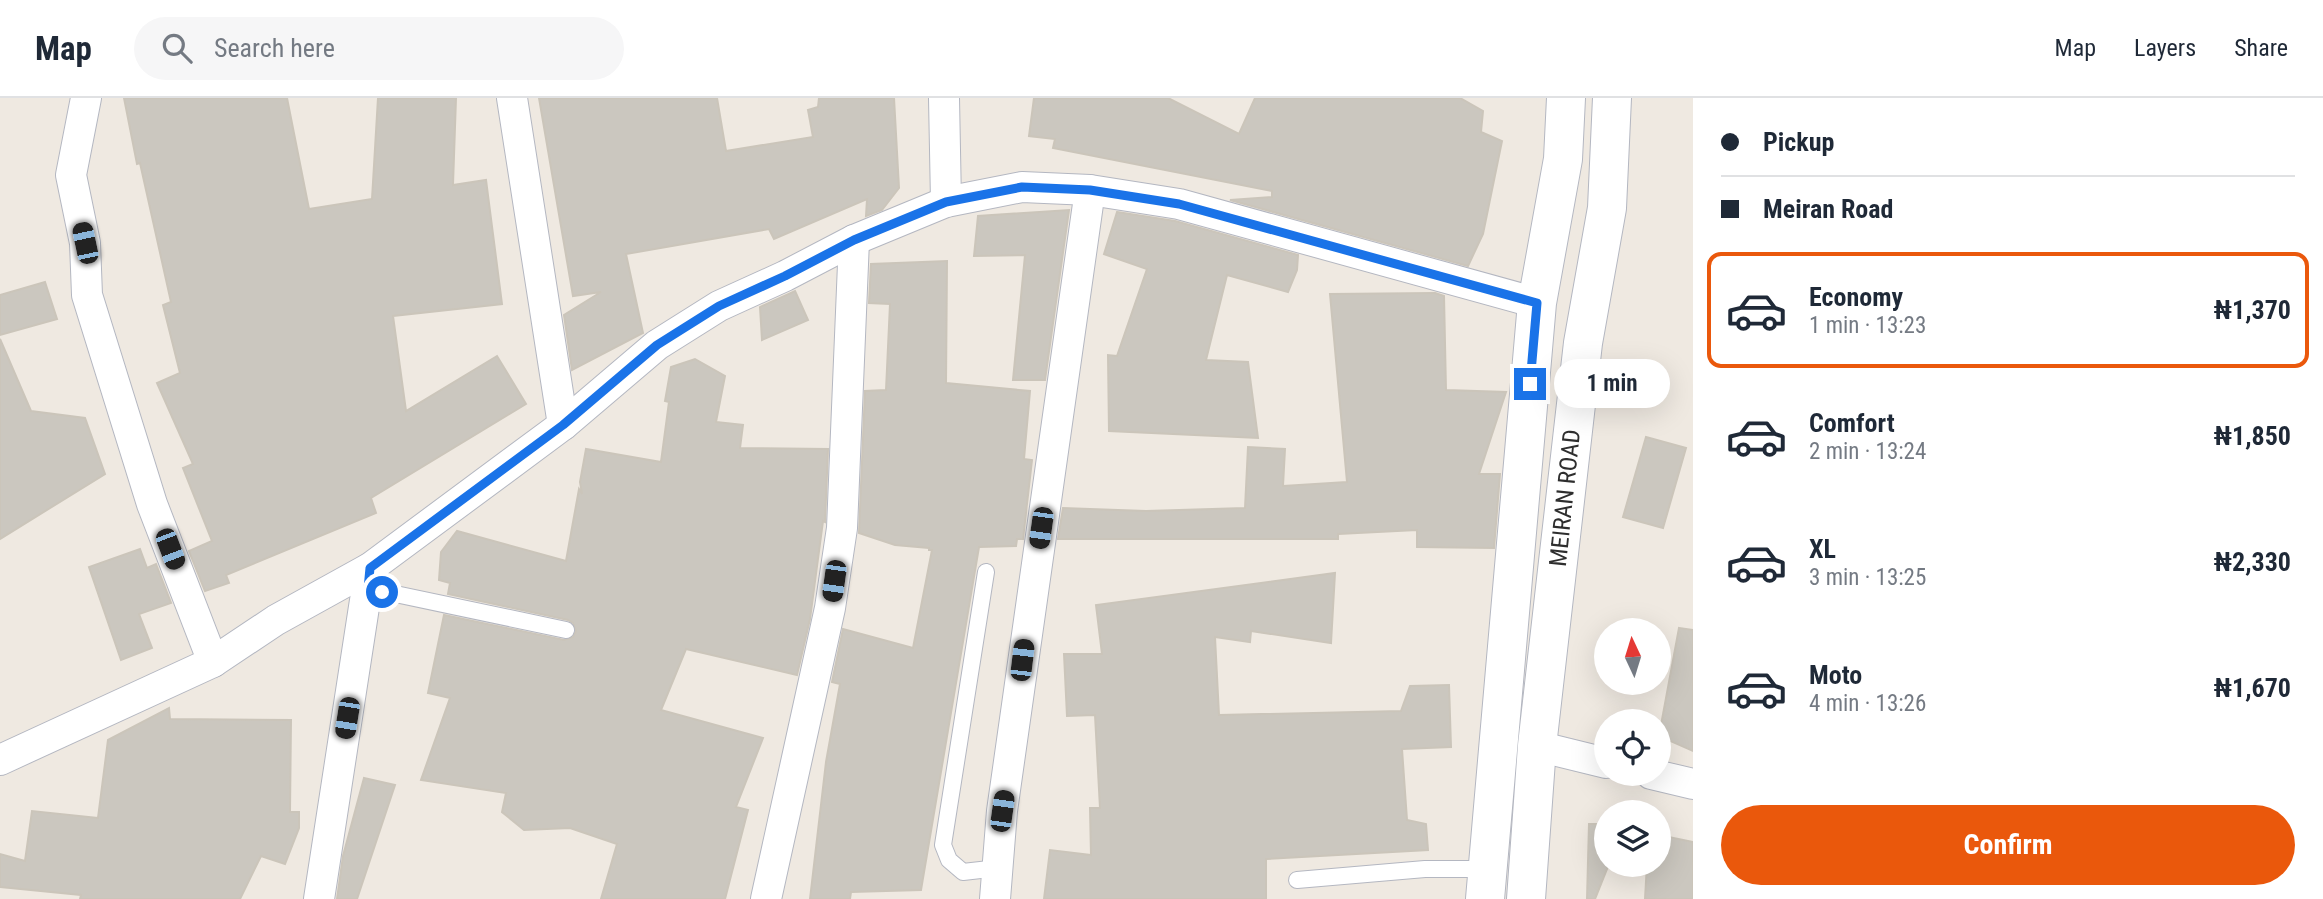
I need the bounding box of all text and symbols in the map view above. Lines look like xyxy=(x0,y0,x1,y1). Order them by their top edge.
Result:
search box xyxy=(134,17,624,80)
text: Map xyxy=(35,29,92,68)
icon: search xyxy=(158,29,196,67)
text: Search here xyxy=(214,33,335,63)
text: Map xyxy=(2055,34,2096,62)
text: Layers xyxy=(2134,34,2196,62)
text: Share xyxy=(2234,34,2288,62)
text: Pickup xyxy=(1763,127,1834,157)
text: Meiran Road xyxy=(1763,194,1893,224)
car xyxy=(71,220,100,266)
icon: car xyxy=(1725,279,1788,342)
text: Economy xyxy=(1809,282,1903,312)
text: ₦1,370 xyxy=(2214,295,2291,325)
text: 1 min · 13:23 xyxy=(1809,312,1926,339)
callout: 1 min xyxy=(1554,360,1670,408)
route end xyxy=(1514,368,1546,400)
text: 1 min xyxy=(1586,370,1638,397)
icon: car xyxy=(1725,405,1788,468)
text: Comfort xyxy=(1809,408,1895,438)
text: ₦1,850 xyxy=(2214,421,2291,451)
street label: MEIRAN ROAD xyxy=(1544,428,1586,568)
text: 2 min · 13:24 xyxy=(1809,438,1926,465)
car xyxy=(1028,506,1055,550)
car xyxy=(153,526,188,572)
icon: car xyxy=(1725,531,1788,594)
text: XL xyxy=(1809,534,1836,564)
text: ₦2,330 xyxy=(2214,547,2291,577)
car xyxy=(821,559,848,603)
text: 3 min · 13:25 xyxy=(1809,564,1926,591)
route start xyxy=(366,576,398,608)
north arrow xyxy=(1594,618,1671,695)
map controls xyxy=(1594,618,1671,877)
car xyxy=(1010,638,1035,682)
icon: car xyxy=(1725,657,1788,720)
text: Moto xyxy=(1809,660,1862,690)
text: ₦1,670 xyxy=(2214,673,2291,703)
text: 4 min · 13:26 xyxy=(1809,690,1926,717)
car xyxy=(334,696,361,740)
button: locate xyxy=(1594,709,1671,786)
car xyxy=(989,789,1016,833)
button: layers xyxy=(1594,800,1671,877)
button: Confirm xyxy=(1721,805,2295,885)

